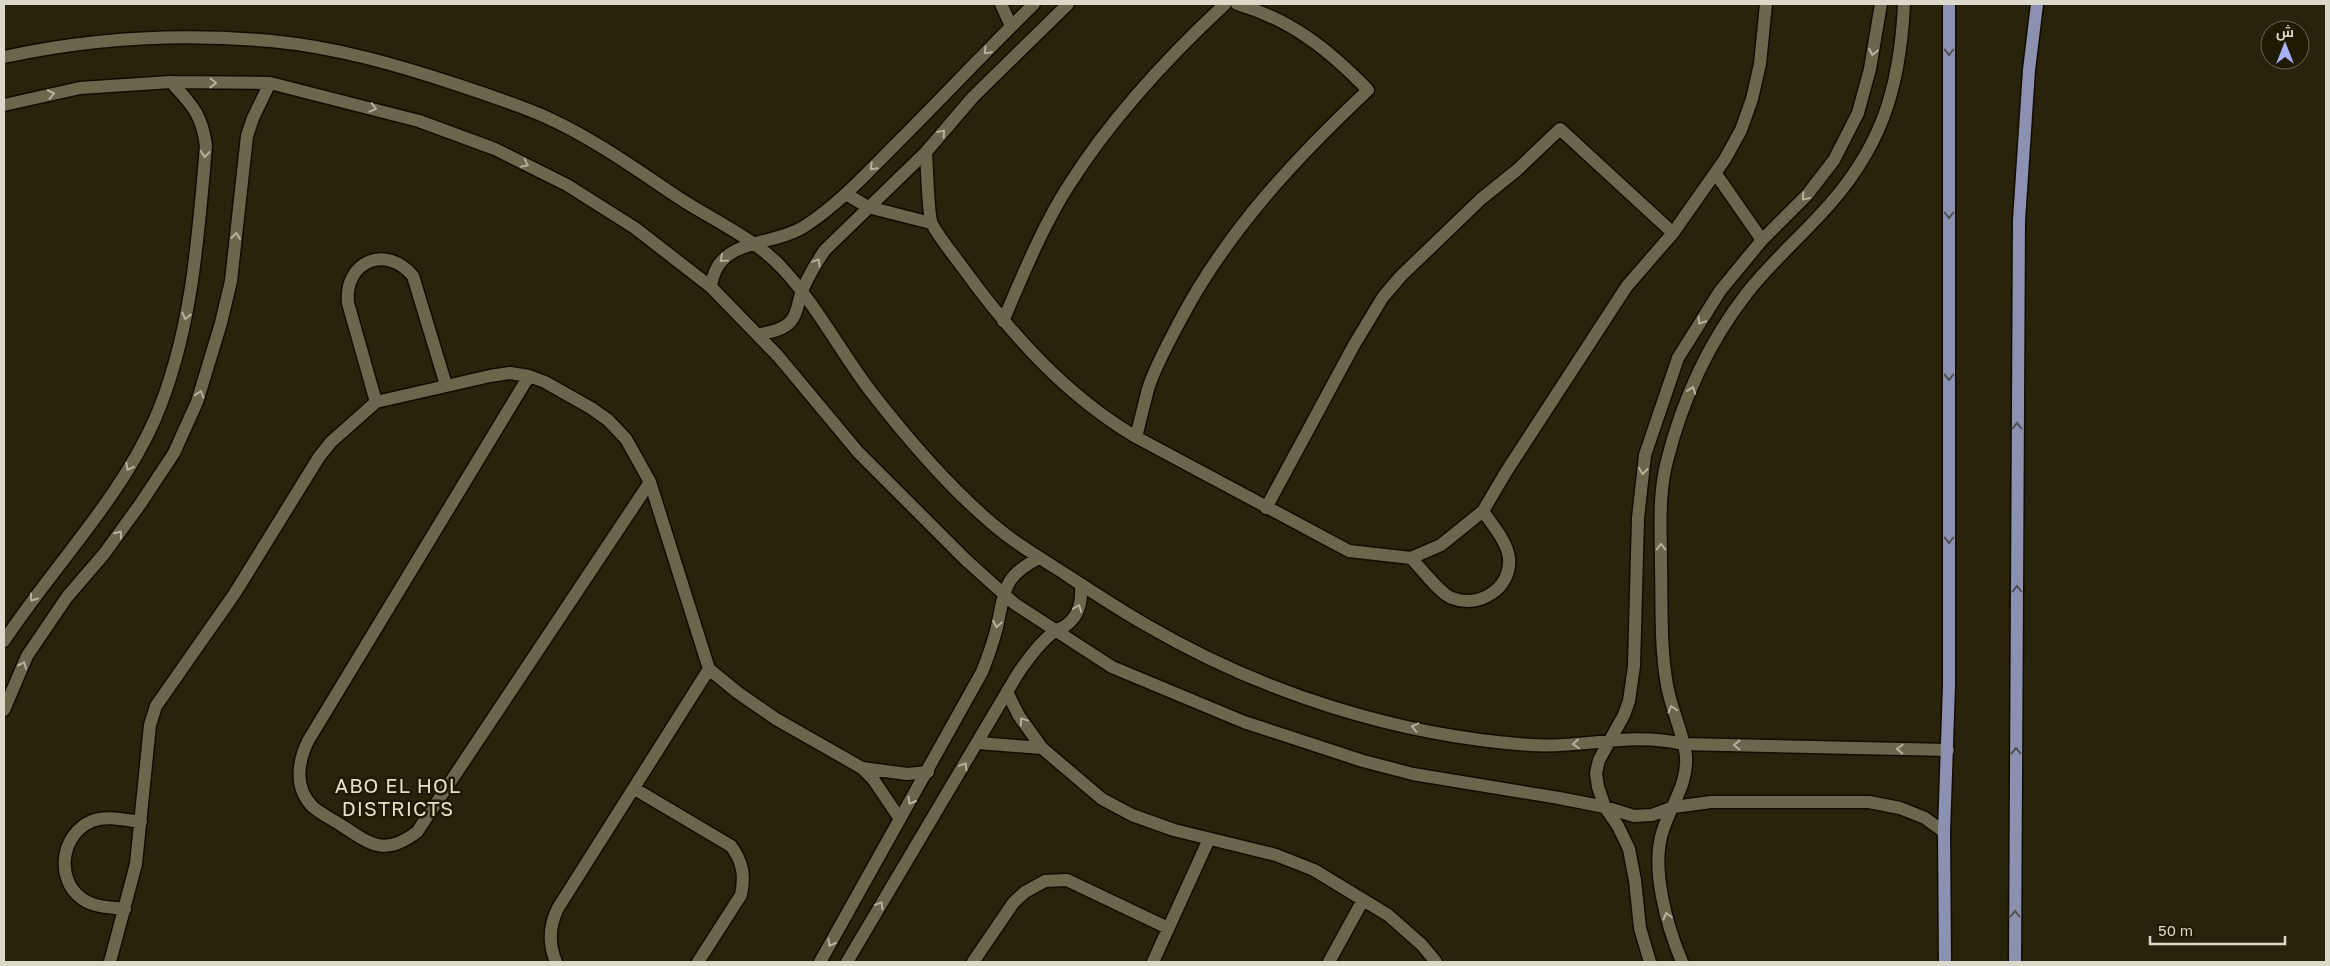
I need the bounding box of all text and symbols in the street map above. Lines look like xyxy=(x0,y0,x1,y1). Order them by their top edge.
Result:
north arrow xyxy=(2260,20,2310,70)
text: ش xyxy=(2276,23,2294,41)
one-way arrow xyxy=(984,46,993,55)
one-way arrow xyxy=(1869,48,1879,56)
one-way arrow xyxy=(1944,49,1954,57)
one-way arrow xyxy=(210,78,217,88)
one-way arrow xyxy=(47,90,56,100)
one-way arrow xyxy=(368,102,377,113)
one-way arrow xyxy=(937,130,946,139)
one-way arrow xyxy=(200,151,211,159)
one-way arrow xyxy=(520,158,529,168)
one-way arrow xyxy=(870,161,879,170)
one-way arrow xyxy=(1802,191,1811,200)
one-way arrow xyxy=(1944,212,1954,219)
one-way arrow xyxy=(230,232,241,240)
one-way arrow xyxy=(720,253,729,262)
one-way arrow xyxy=(810,258,820,267)
one-way arrow xyxy=(182,311,192,320)
one-way arrow xyxy=(1698,315,1708,324)
one-way arrow xyxy=(1944,374,1954,382)
one-way arrow xyxy=(1686,386,1696,394)
one-way arrow xyxy=(194,391,204,399)
one-way arrow xyxy=(2012,422,2022,430)
one-way arrow xyxy=(125,461,135,470)
one-way arrow xyxy=(1638,467,1649,475)
one-way arrow xyxy=(113,531,121,540)
one-way arrow xyxy=(1944,536,1954,544)
one-way arrow xyxy=(1656,543,1666,550)
one-way arrow xyxy=(2012,584,2022,592)
one-way arrow xyxy=(30,592,39,602)
one-way arrow xyxy=(1072,604,1082,613)
one-way arrow xyxy=(992,620,1003,629)
one-way arrow xyxy=(17,661,27,670)
one-way arrow xyxy=(1668,705,1678,713)
one-way arrow xyxy=(1020,717,1029,727)
one-way arrow xyxy=(1410,723,1419,733)
one-way arrow xyxy=(1571,738,1579,749)
one-way arrow xyxy=(1733,740,1740,750)
one-way arrow xyxy=(1895,744,1903,754)
one-way arrow xyxy=(2011,747,2021,754)
one-way arrow xyxy=(958,763,968,772)
district label: ABO EL HOL DISTRICTS xyxy=(335,773,461,820)
one-way arrow xyxy=(907,795,917,804)
one-way arrow xyxy=(874,902,884,911)
one-way arrow xyxy=(2010,909,2020,917)
one-way arrow xyxy=(1662,911,1673,920)
scale bar xyxy=(2150,914,2285,946)
text: 50 m xyxy=(2158,921,2193,939)
one-way arrow xyxy=(828,937,838,946)

